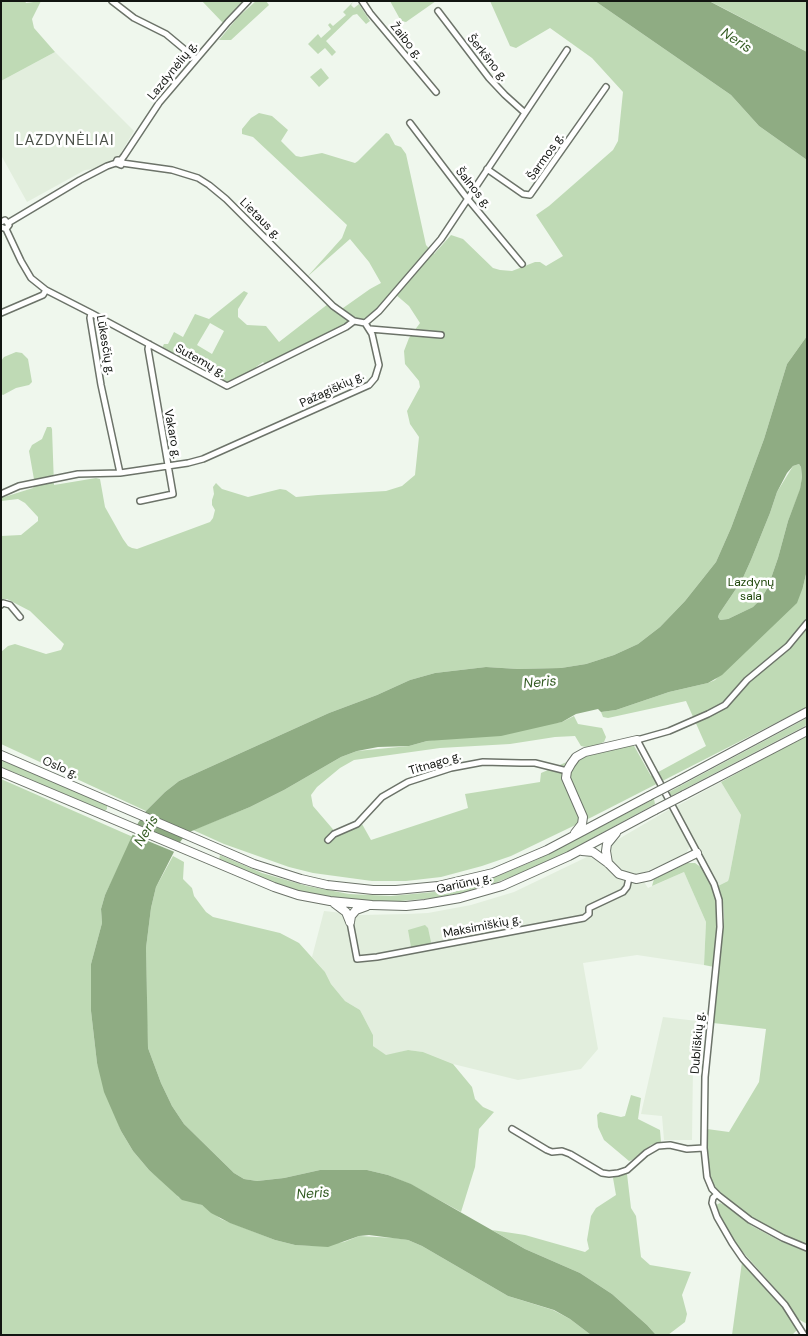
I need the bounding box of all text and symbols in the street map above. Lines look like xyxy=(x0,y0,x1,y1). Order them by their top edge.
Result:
street label: Žaibo g. xyxy=(387,20,425,62)
water label: Neris xyxy=(717,25,755,57)
street label: Šerkšno g. xyxy=(464,32,510,84)
street label: Lazdynėlių g. xyxy=(145,39,201,103)
street label: Šarmos g. xyxy=(525,131,567,183)
district label: LAZDYNĖLIAI xyxy=(14,132,116,150)
street label: Šalnos g. xyxy=(452,165,494,211)
street label: Lietaus g. xyxy=(236,195,284,243)
street label: Lūkesčių g. xyxy=(93,314,117,376)
street label: Sutemų g. xyxy=(172,341,228,381)
street label: Pažagiškių g. xyxy=(298,369,366,411)
street label: Vakaro g. xyxy=(161,408,183,460)
park label: Lazdynų sala xyxy=(728,576,774,604)
water label: Neris xyxy=(523,673,557,693)
street label: Titnago g. xyxy=(407,749,463,779)
street label: Oslo g. xyxy=(40,754,80,782)
water label: Neris xyxy=(131,812,163,850)
street label: Gariūnų g. xyxy=(435,871,493,897)
street label: Maksimiškių g. xyxy=(442,912,522,942)
street label: Dubliškių g. xyxy=(688,1011,708,1075)
water label: Neris xyxy=(296,1184,330,1204)

